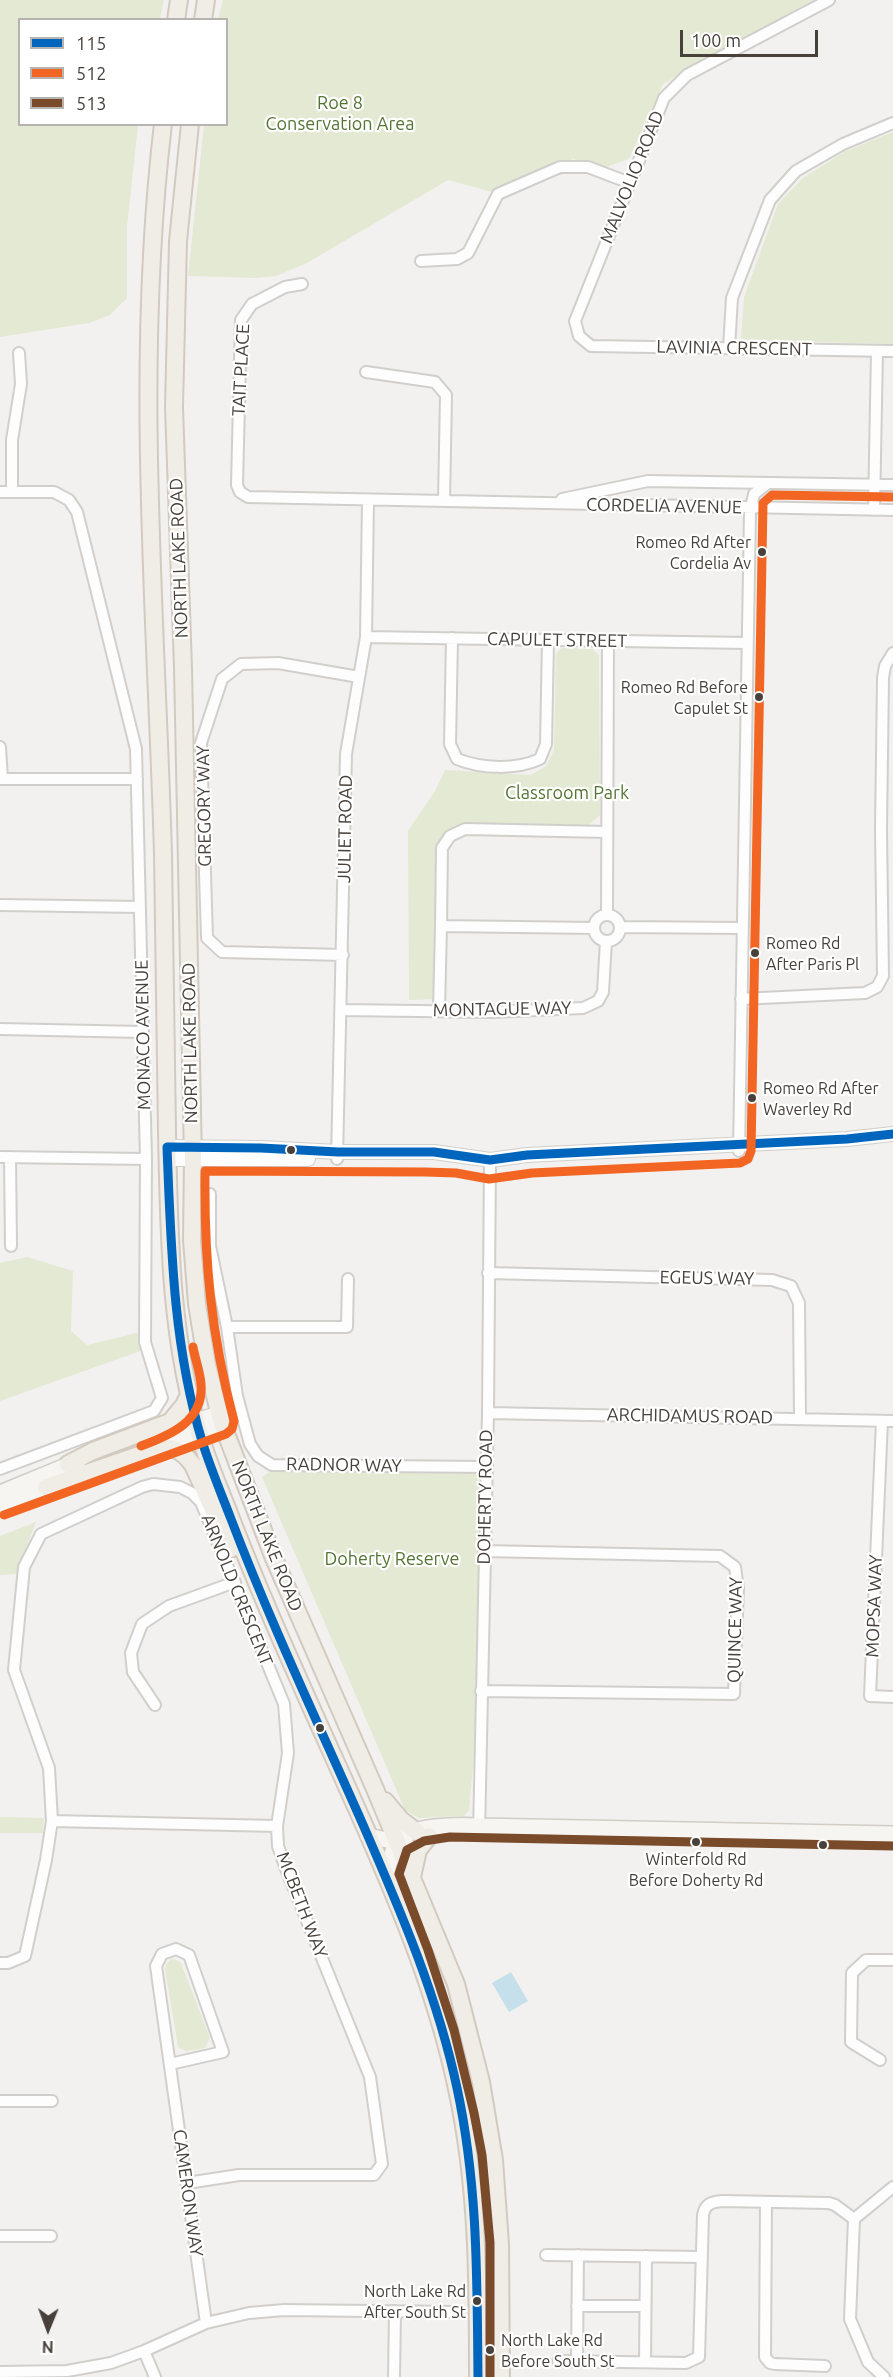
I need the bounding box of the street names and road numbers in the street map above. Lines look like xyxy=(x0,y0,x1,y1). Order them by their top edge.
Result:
street label: MALVOLIO ROAD xyxy=(596,107,668,247)
street label: TAIT PLACE xyxy=(228,323,254,417)
street label: LAVINIA CRESCENT xyxy=(656,336,812,360)
street label: NORTH LAKE ROAD xyxy=(165,477,193,639)
street label: CORDELIA AVENUE xyxy=(586,494,742,518)
street label: CAPULET STREET xyxy=(487,628,627,652)
street label: GREGORY WAY xyxy=(192,745,216,867)
street label: JULIET ROAD xyxy=(333,775,357,883)
street label: MONACO AVENUE xyxy=(131,960,155,1110)
street label: NORTH LAKE ROAD xyxy=(178,962,202,1124)
street label: MONTAGUE WAY xyxy=(432,997,572,1021)
street label: EGEUS WAY xyxy=(659,1266,755,1290)
street label: ARCHIDAMUS ROAD xyxy=(607,1404,773,1428)
street label: DOHERTY ROAD xyxy=(473,1429,497,1565)
street label: RADNOR WAY xyxy=(286,1453,402,1477)
street label: NORTH LAKE ROAD xyxy=(227,1457,307,1615)
street label: ARNOLD CRESCENT xyxy=(197,1511,277,1669)
street label: MOPSA WAY xyxy=(861,1554,887,1658)
street label: QUINCE WAY xyxy=(723,1577,747,1683)
street label: MCBETH WAY xyxy=(272,1849,332,1961)
street label: CAMERON WAY xyxy=(168,2128,208,2258)

